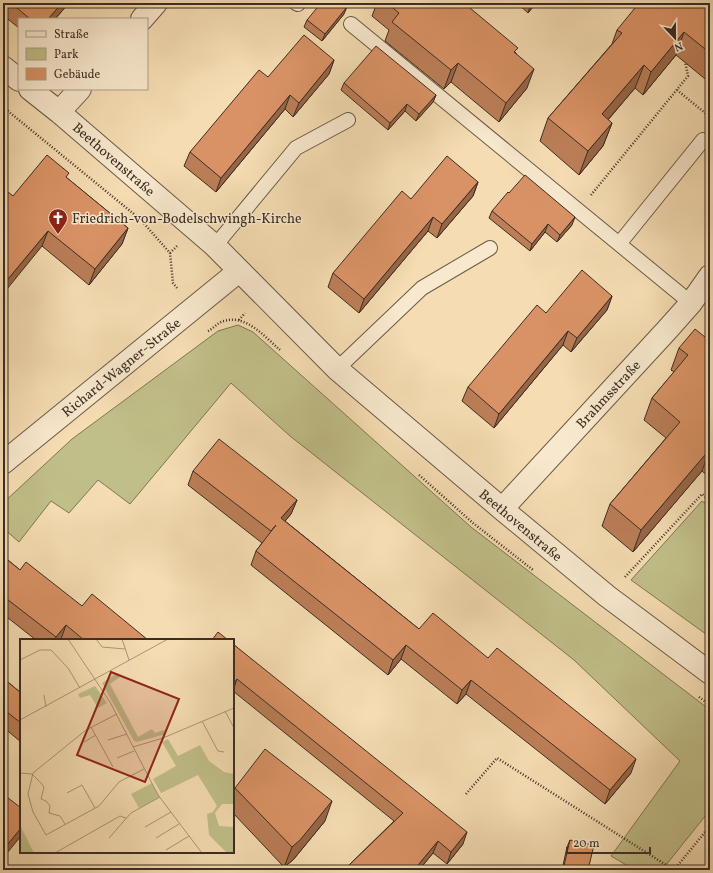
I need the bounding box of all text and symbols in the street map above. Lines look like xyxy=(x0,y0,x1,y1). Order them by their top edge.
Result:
legend xyxy=(18,18,148,90)
north arrow xyxy=(655,18,695,58)
text: Straße xyxy=(54,27,89,43)
text: N xyxy=(672,37,685,54)
text: Park xyxy=(54,47,79,63)
text: Gebäude xyxy=(54,67,101,83)
street label: Beethovenstraße xyxy=(68,119,159,202)
church icon: Friedrich-von-Bodelschwingh-Kirche xyxy=(47,207,69,235)
place label: Friedrich-von-Bodelschwingh-Kirche xyxy=(72,210,302,229)
street label: Richard-Wagner-Straße xyxy=(58,314,186,422)
street label: Brahmsstraße xyxy=(572,356,646,433)
street label: Beethovenstraße xyxy=(474,486,566,567)
inset map xyxy=(20,639,234,853)
scale bar xyxy=(567,829,650,855)
text: 20 m xyxy=(573,836,600,852)

